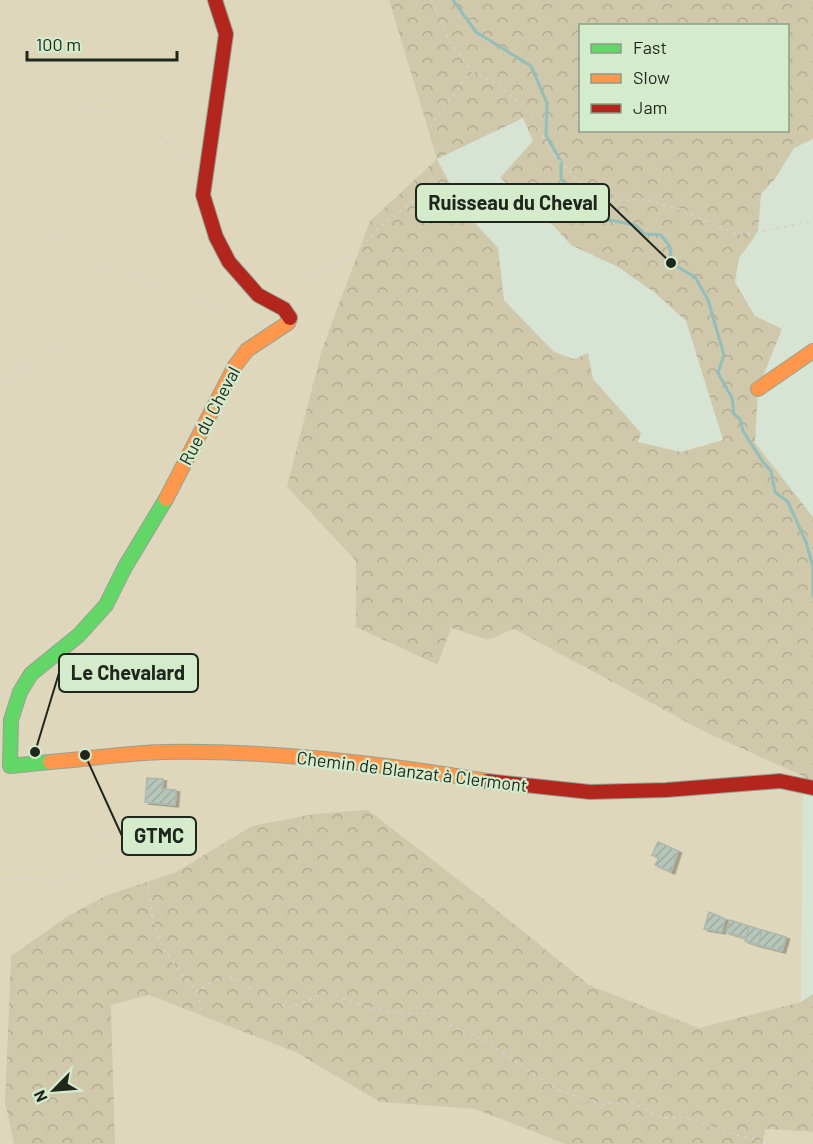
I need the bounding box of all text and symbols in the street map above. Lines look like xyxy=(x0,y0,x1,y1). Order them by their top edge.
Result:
scale bar xyxy=(27,24,177,62)
legend xyxy=(579,24,789,132)
text: 100 m xyxy=(36,33,81,55)
text: Fast xyxy=(633,36,667,58)
text: Slow xyxy=(633,66,670,88)
text: Jam xyxy=(633,96,667,118)
callout: Ruisseau du Cheval xyxy=(416,184,609,222)
text: Ruisseau du Cheval xyxy=(428,190,598,214)
street label: Rue du Cheval xyxy=(174,362,244,469)
callout: Le Chevalard xyxy=(59,654,198,692)
text: Le Chevalard xyxy=(71,660,185,684)
street label: Chemin de Blanzat à Clermont xyxy=(295,746,529,796)
callout: GTMC xyxy=(122,817,196,855)
text: GTMC xyxy=(134,823,184,847)
north arrow xyxy=(24,1060,84,1120)
text: N xyxy=(29,1088,51,1105)

